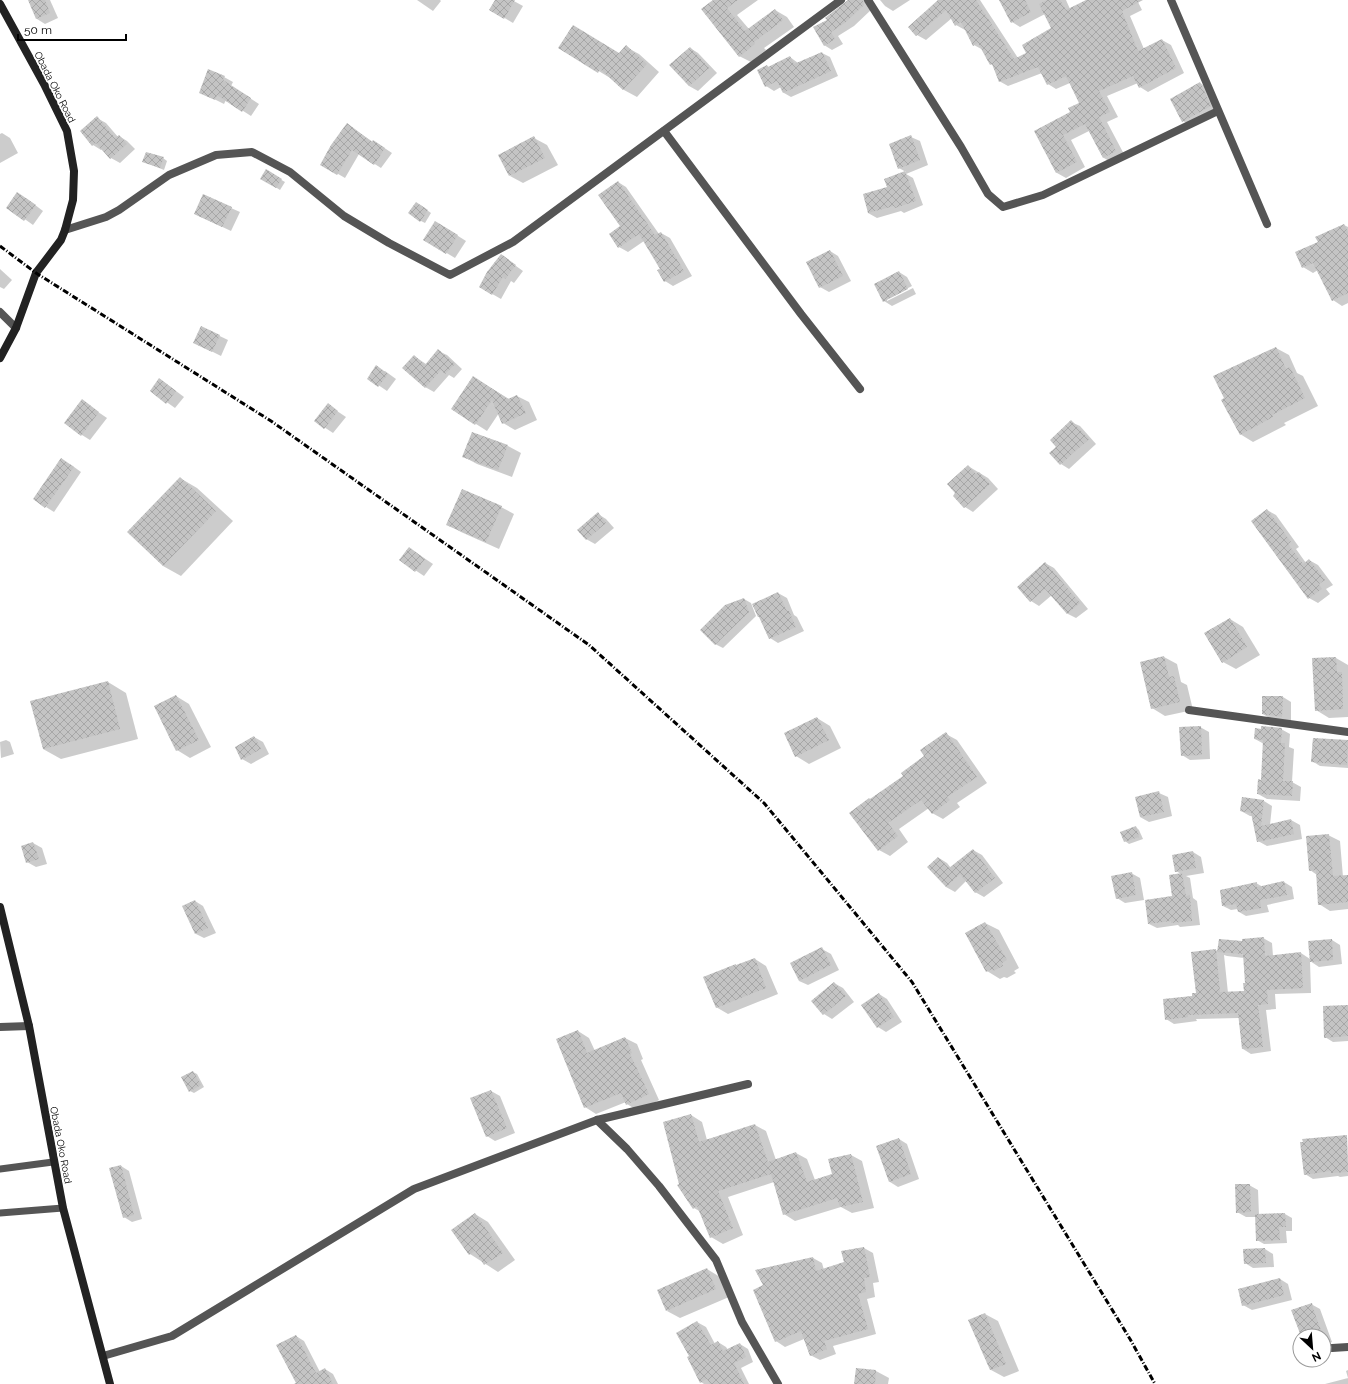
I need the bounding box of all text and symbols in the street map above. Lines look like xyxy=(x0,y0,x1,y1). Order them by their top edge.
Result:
scale bar xyxy=(18,16,126,42)
text: 50 m xyxy=(24,23,52,37)
street label: Obada Oko Road xyxy=(32,50,78,124)
street label: Obada Oko Road xyxy=(48,1105,74,1185)
north arrow xyxy=(1292,1328,1332,1368)
text: N xyxy=(1310,1349,1323,1364)

